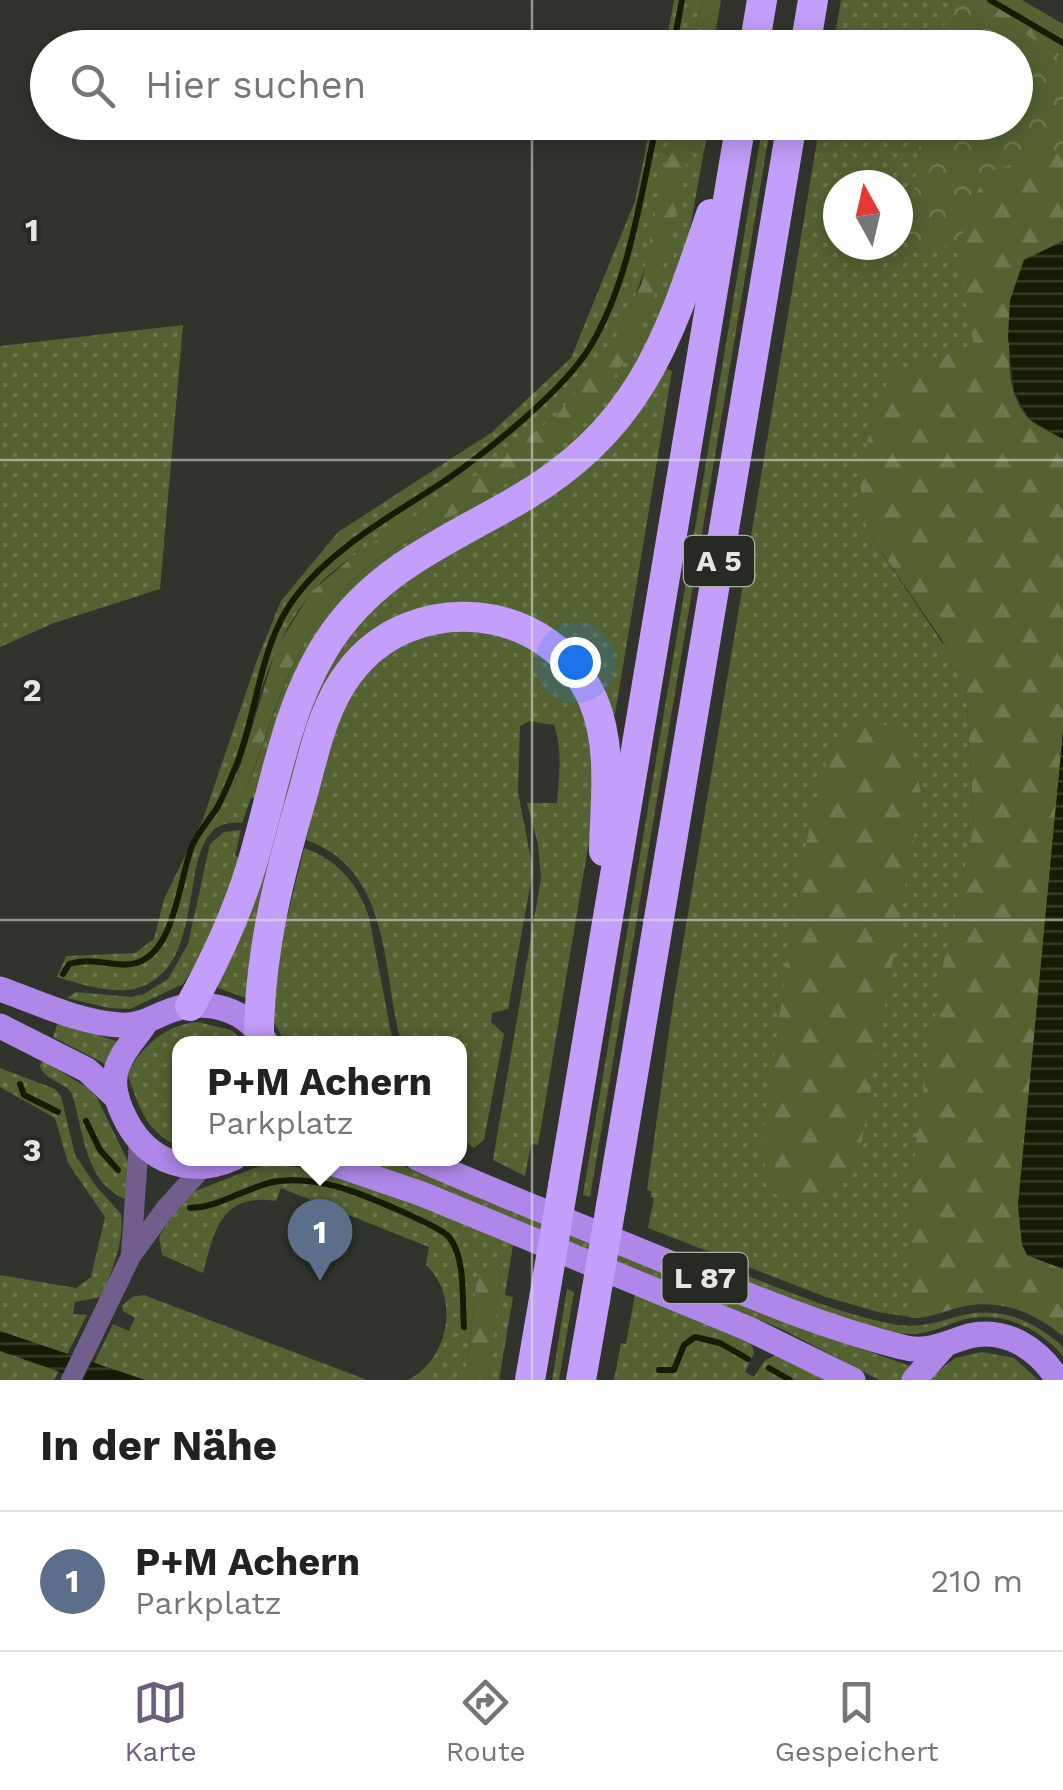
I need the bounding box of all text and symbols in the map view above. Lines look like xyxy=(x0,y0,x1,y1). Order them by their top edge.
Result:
search box xyxy=(30,30,1033,140)
icon: search xyxy=(65,58,120,113)
text: Hier suchen xyxy=(145,63,366,107)
north arrow xyxy=(823,170,913,260)
text: 1 xyxy=(25,211,39,249)
road number: A 5 xyxy=(684,536,754,586)
your location xyxy=(550,637,601,688)
text: 2 xyxy=(22,671,42,709)
popup xyxy=(172,1036,467,1166)
text: P+M Achern xyxy=(207,1060,432,1104)
text: Parkplatz xyxy=(207,1104,354,1142)
text: 3 xyxy=(23,1131,41,1169)
pin: 1 xyxy=(288,1198,352,1281)
road number: L 87 xyxy=(662,1253,748,1303)
text: In der Nähe xyxy=(40,1421,277,1470)
text: P+M Achern xyxy=(135,1540,360,1584)
text: 1 xyxy=(66,1562,79,1600)
text: 210 m xyxy=(931,1562,1023,1600)
text: Parkplatz xyxy=(135,1584,282,1622)
tab: Karte xyxy=(124,1675,197,1768)
tab: Route xyxy=(446,1675,526,1768)
tab: Gespeichert xyxy=(775,1675,939,1768)

